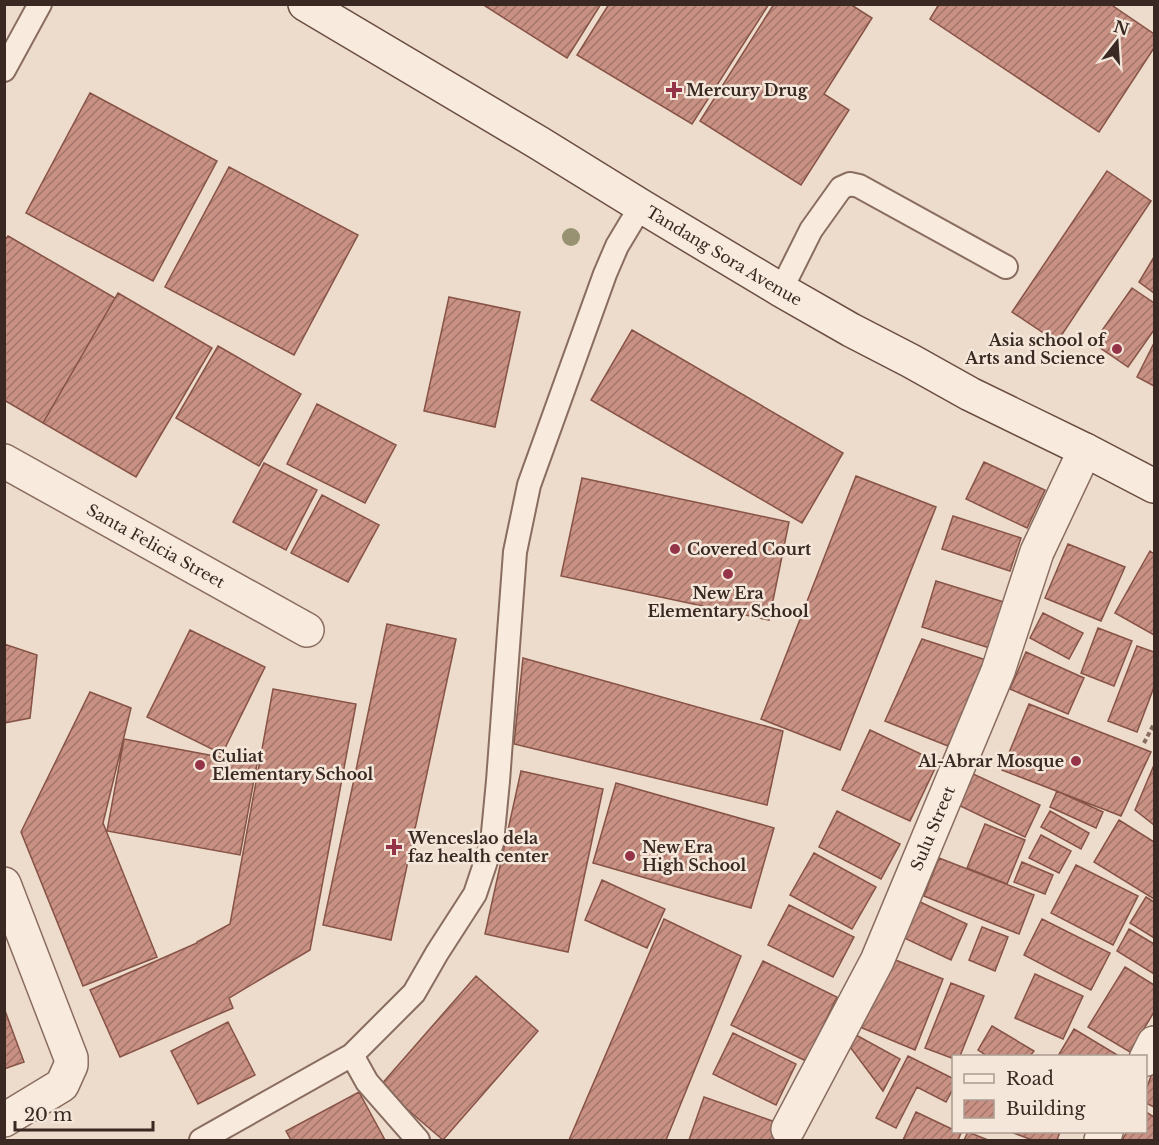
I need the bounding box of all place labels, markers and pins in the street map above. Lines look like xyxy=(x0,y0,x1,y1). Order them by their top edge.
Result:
place label: Mercury Drug xyxy=(686,80,809,100)
marker: Mercury Drug xyxy=(667,83,681,97)
place label: Asia school of Arts and Science xyxy=(964,330,1107,368)
marker: Asia school of Arts and Science xyxy=(1110,342,1124,356)
place label: Covered Court xyxy=(687,539,812,559)
marker: Covered Court xyxy=(668,542,682,556)
marker: New Era Elementary School xyxy=(721,567,735,581)
place label: New Era Elementary School xyxy=(647,583,809,621)
place label: Culiat Elementary School xyxy=(212,746,374,784)
place label: Al-Abrar Mosque xyxy=(917,751,1064,771)
marker: Al-Abrar Mosque xyxy=(1069,754,1083,768)
marker: Culiat Elementary School xyxy=(193,758,207,772)
place label: Wenceslao dela faz health center xyxy=(407,828,549,866)
place label: New Era High School xyxy=(642,837,747,875)
marker: Wenceslao dela faz health center xyxy=(385,838,403,856)
marker: New Era High School xyxy=(623,849,637,863)

